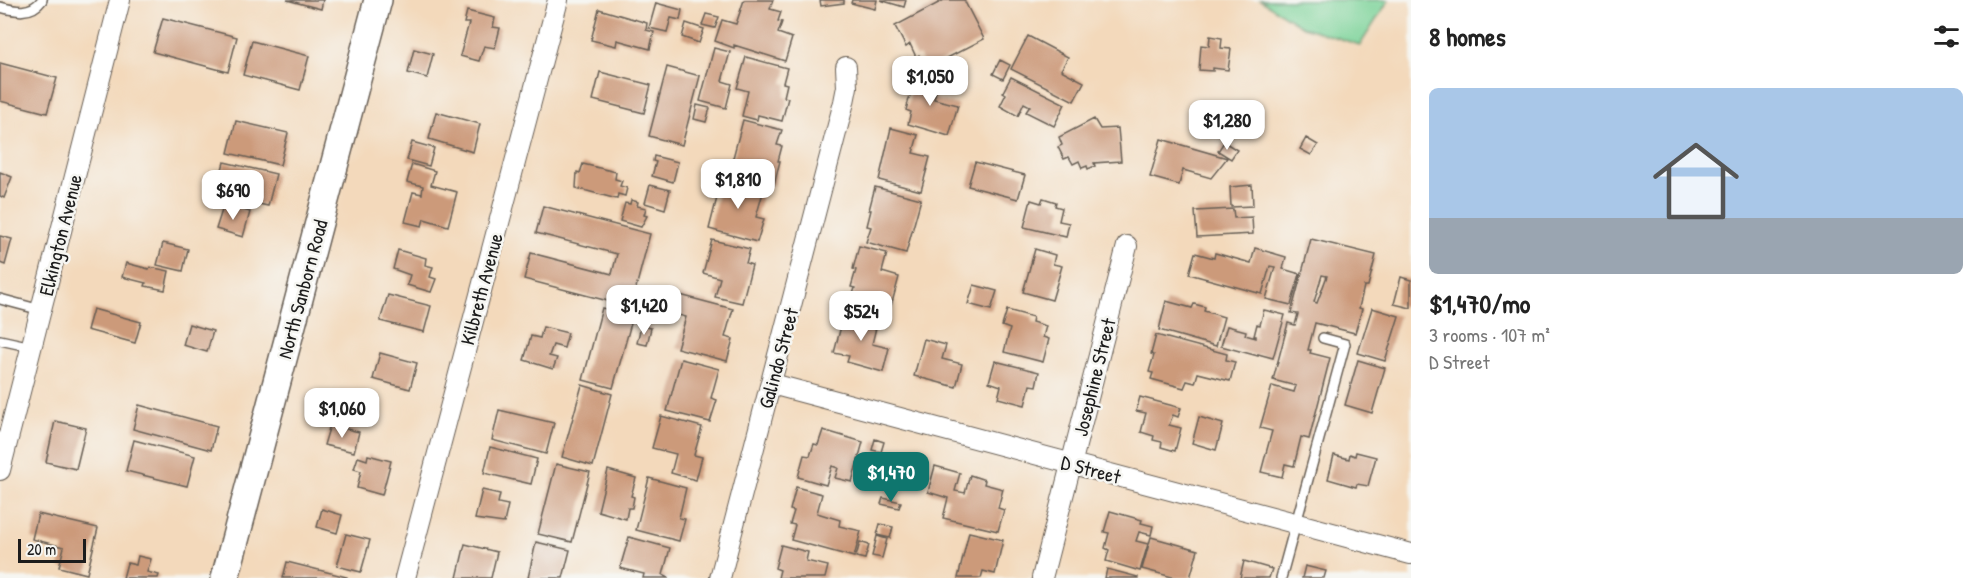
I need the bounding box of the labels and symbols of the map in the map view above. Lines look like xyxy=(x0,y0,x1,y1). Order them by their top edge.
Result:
pin: $1,050 xyxy=(881,56,979,107)
pin: $1,280 xyxy=(1178,100,1276,151)
pin: $1,810 xyxy=(689,159,787,210)
pin: $690 xyxy=(197,170,269,221)
street label: Elkington Avenue xyxy=(32,171,88,299)
street label: North Sanborn Road xyxy=(270,216,334,361)
street label: Kilbreth Avenue xyxy=(453,230,509,348)
pin: $1,420 xyxy=(595,285,693,336)
pin: $524 xyxy=(825,291,897,342)
street label: Galindo Street xyxy=(752,304,805,411)
street label: Josephine Street xyxy=(1066,314,1122,439)
pin: $1,060 xyxy=(293,388,391,439)
street label: D Street xyxy=(1058,448,1125,490)
pin: $1,470 xyxy=(842,452,940,503)
scale bar xyxy=(18,536,86,564)

